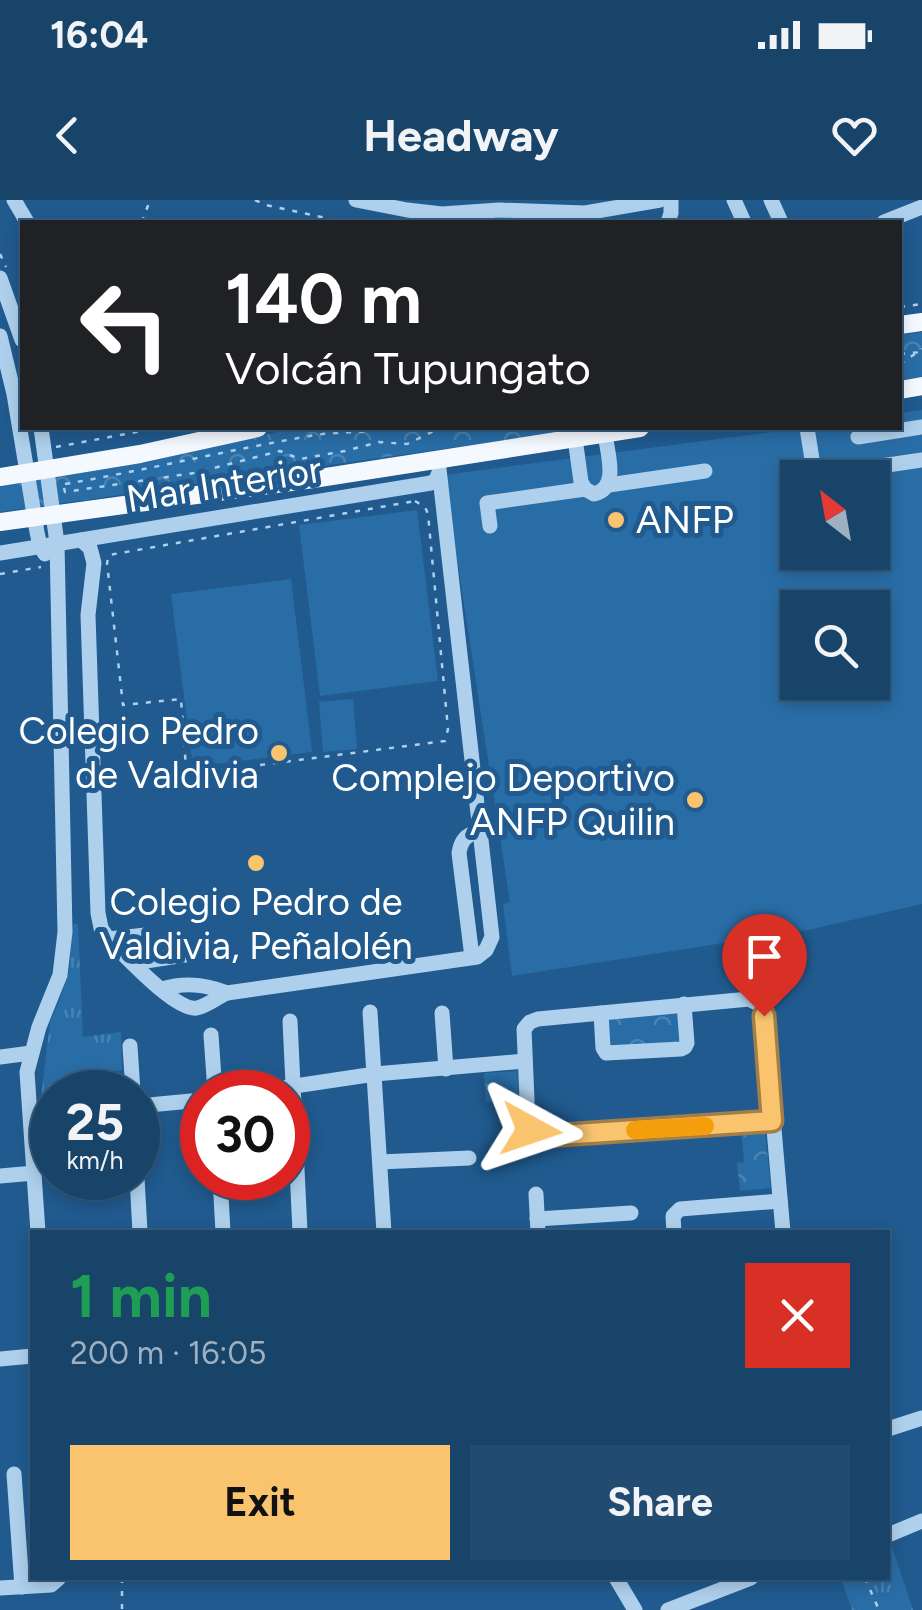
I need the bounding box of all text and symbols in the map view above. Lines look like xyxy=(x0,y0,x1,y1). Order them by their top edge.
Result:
text: 16:04 xyxy=(50,12,148,58)
icon: back xyxy=(40,108,95,163)
text: Headway xyxy=(363,108,559,162)
icon: heart xyxy=(827,108,882,163)
text: 140 m xyxy=(225,256,422,341)
icon: left xyxy=(60,260,190,390)
text: Volcán Tupungato xyxy=(225,341,591,395)
street label: Mar Interior xyxy=(123,446,325,522)
north arrow xyxy=(780,460,890,570)
map controls xyxy=(780,460,890,700)
place label: ANFP xyxy=(636,497,734,543)
marker: ANFP xyxy=(605,509,627,531)
button: search xyxy=(780,590,890,700)
place label: Colegio Pedro de Valdivia xyxy=(18,708,259,798)
marker: Colegio Pedro de Valdivia xyxy=(268,742,290,764)
place label: Complejo Deportivo ANFP Quilin xyxy=(331,755,675,845)
marker: Complejo Deportivo ANFP Quilin xyxy=(684,789,706,811)
marker: Colegio Pedro de Valdivia, Peñalolén xyxy=(245,852,267,874)
place label: Colegio Pedro de Valdivia, Peñalolén xyxy=(99,879,413,969)
pin xyxy=(722,914,807,1017)
icon: arrive xyxy=(737,929,792,984)
speed limit sign: 30 xyxy=(180,1070,310,1200)
position arrow xyxy=(479,1078,583,1182)
text: 25 xyxy=(66,1092,124,1153)
text: km/h xyxy=(66,1145,124,1175)
text: 1 min xyxy=(70,1260,212,1332)
button: close xyxy=(745,1263,850,1368)
text: 200 m · 16:05 xyxy=(70,1334,266,1372)
button: Exit xyxy=(70,1445,450,1560)
button: Share xyxy=(470,1445,850,1560)

